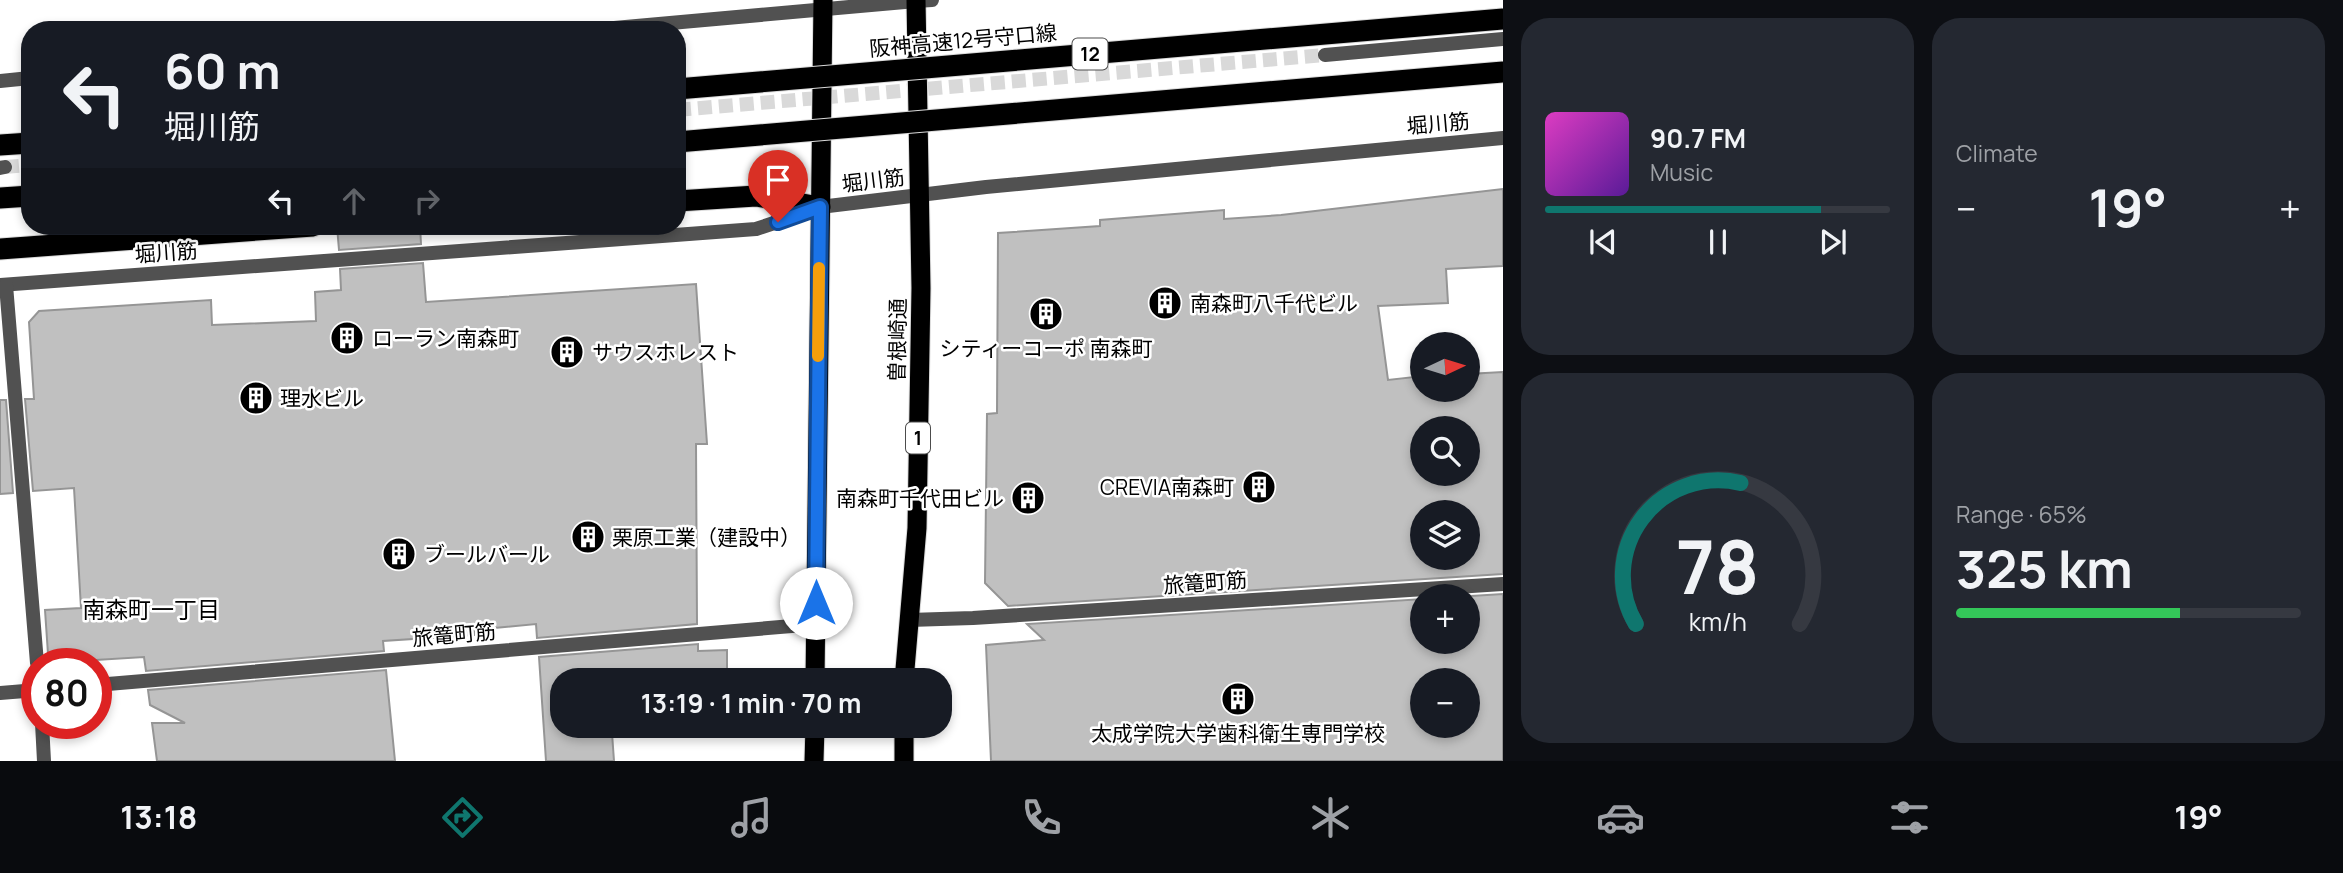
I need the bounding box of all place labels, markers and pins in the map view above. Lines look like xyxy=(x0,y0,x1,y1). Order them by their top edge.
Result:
pin xyxy=(748,150,808,222)
building icon: 南森町八千代ビル xyxy=(1146,284,1184,322)
place label: 南森町八千代ビル xyxy=(1190,289,1358,317)
building icon: シティーコーポ 南森町 xyxy=(1027,295,1065,333)
building icon: ローラン南森町 xyxy=(328,319,366,357)
place label: ローラン南森町 xyxy=(372,324,519,352)
building icon: サウスホレスト xyxy=(548,333,586,371)
place label: シティーコーポ 南森町 xyxy=(940,334,1152,362)
place label: サウスホレスト xyxy=(592,338,739,366)
building icon: 理水ビル xyxy=(237,379,275,417)
place label: 理水ビル xyxy=(280,384,364,412)
building icon: CREVIA南森町 xyxy=(1240,468,1278,506)
place label: CREVIA南森町 xyxy=(1100,473,1234,501)
building icon: 南森町千代田ビル xyxy=(1009,479,1047,517)
place label: 南森町千代田ビル xyxy=(836,484,1004,512)
building icon: 栗原工業（建設中） xyxy=(569,518,607,556)
place label: 栗原工業（建設中） xyxy=(612,523,801,551)
building icon: ブールバール xyxy=(380,535,418,573)
place label: ブールバール xyxy=(424,540,550,568)
building icon: 太成学院大学歯科衛生専門学校 xyxy=(1219,680,1257,718)
place label: 太成学院大学歯科衛生専門学校 xyxy=(1091,719,1385,747)

